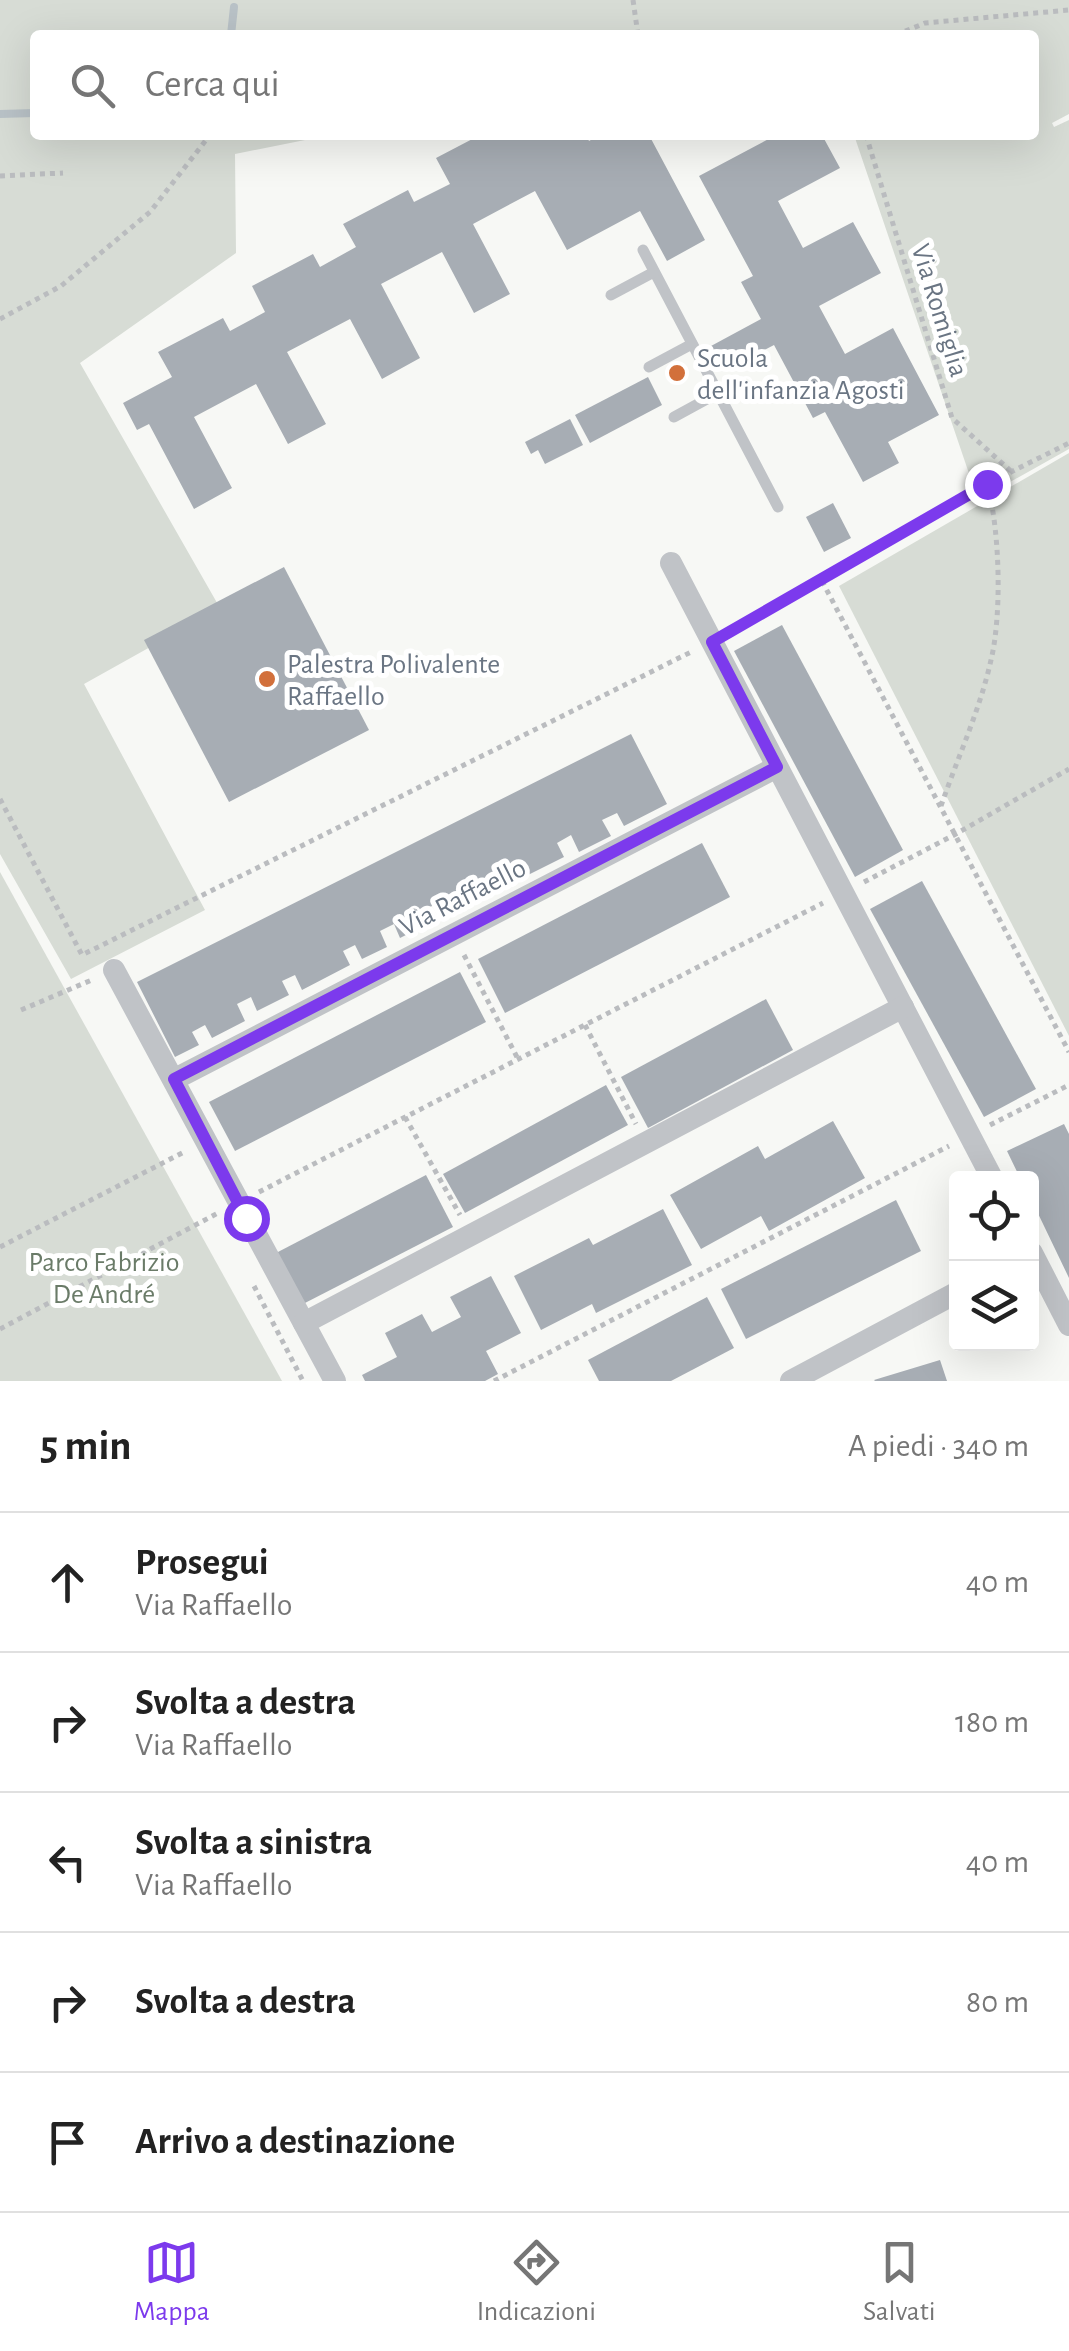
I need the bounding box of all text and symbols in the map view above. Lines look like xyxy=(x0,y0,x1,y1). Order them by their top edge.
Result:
search box xyxy=(30,30,1039,140)
icon: search xyxy=(65,58,120,113)
text: Cerca qui xyxy=(145,66,280,104)
street label: Via Romiglia xyxy=(906,241,973,381)
place label: Scuola dell'infanzia Agosti xyxy=(697,345,905,405)
marker: Scuola dell'infanzia Agosti xyxy=(666,362,688,384)
route end xyxy=(965,462,1011,508)
place label: Palestra Polivalente Raffaello xyxy=(287,651,500,711)
marker: Palestra Polivalente Raffaello xyxy=(256,668,278,690)
street label: Via Raffaello xyxy=(395,854,531,942)
map controls xyxy=(949,1171,1039,1351)
button: locate xyxy=(949,1171,1039,1261)
route start xyxy=(224,1196,270,1242)
park label: Parco Fabrizio De André xyxy=(29,1249,179,1309)
button: layers xyxy=(949,1261,1039,1351)
text: 5 min xyxy=(40,1425,132,1467)
text: A piedi · 340 m xyxy=(848,1430,1029,1462)
text: Prosegui xyxy=(135,1544,269,1582)
icon: ahead xyxy=(40,1555,95,1610)
text: 40 m xyxy=(966,1566,1029,1598)
text: Via Raffaello xyxy=(135,1589,293,1621)
text: Svolta a destra xyxy=(135,1684,356,1722)
icon: right xyxy=(40,1695,95,1750)
text: 180 m xyxy=(955,1706,1029,1738)
text: Via Raffaello xyxy=(135,1729,293,1761)
text: Svolta a sinistra xyxy=(135,1824,372,1862)
icon: left xyxy=(40,1835,95,1890)
text: 40 m xyxy=(966,1846,1029,1878)
text: Via Raffaello xyxy=(135,1869,293,1901)
icon: right xyxy=(40,1975,95,2030)
text: Svolta a destra xyxy=(135,1983,356,2021)
text: 80 m xyxy=(966,1986,1029,2018)
icon: arrive xyxy=(40,2115,95,2170)
text: Arrivo a destinazione xyxy=(135,2123,455,2161)
tab: Mappa xyxy=(133,2235,210,2329)
tab: Indicazioni xyxy=(477,2235,596,2329)
tab: Salvati xyxy=(863,2235,936,2329)

